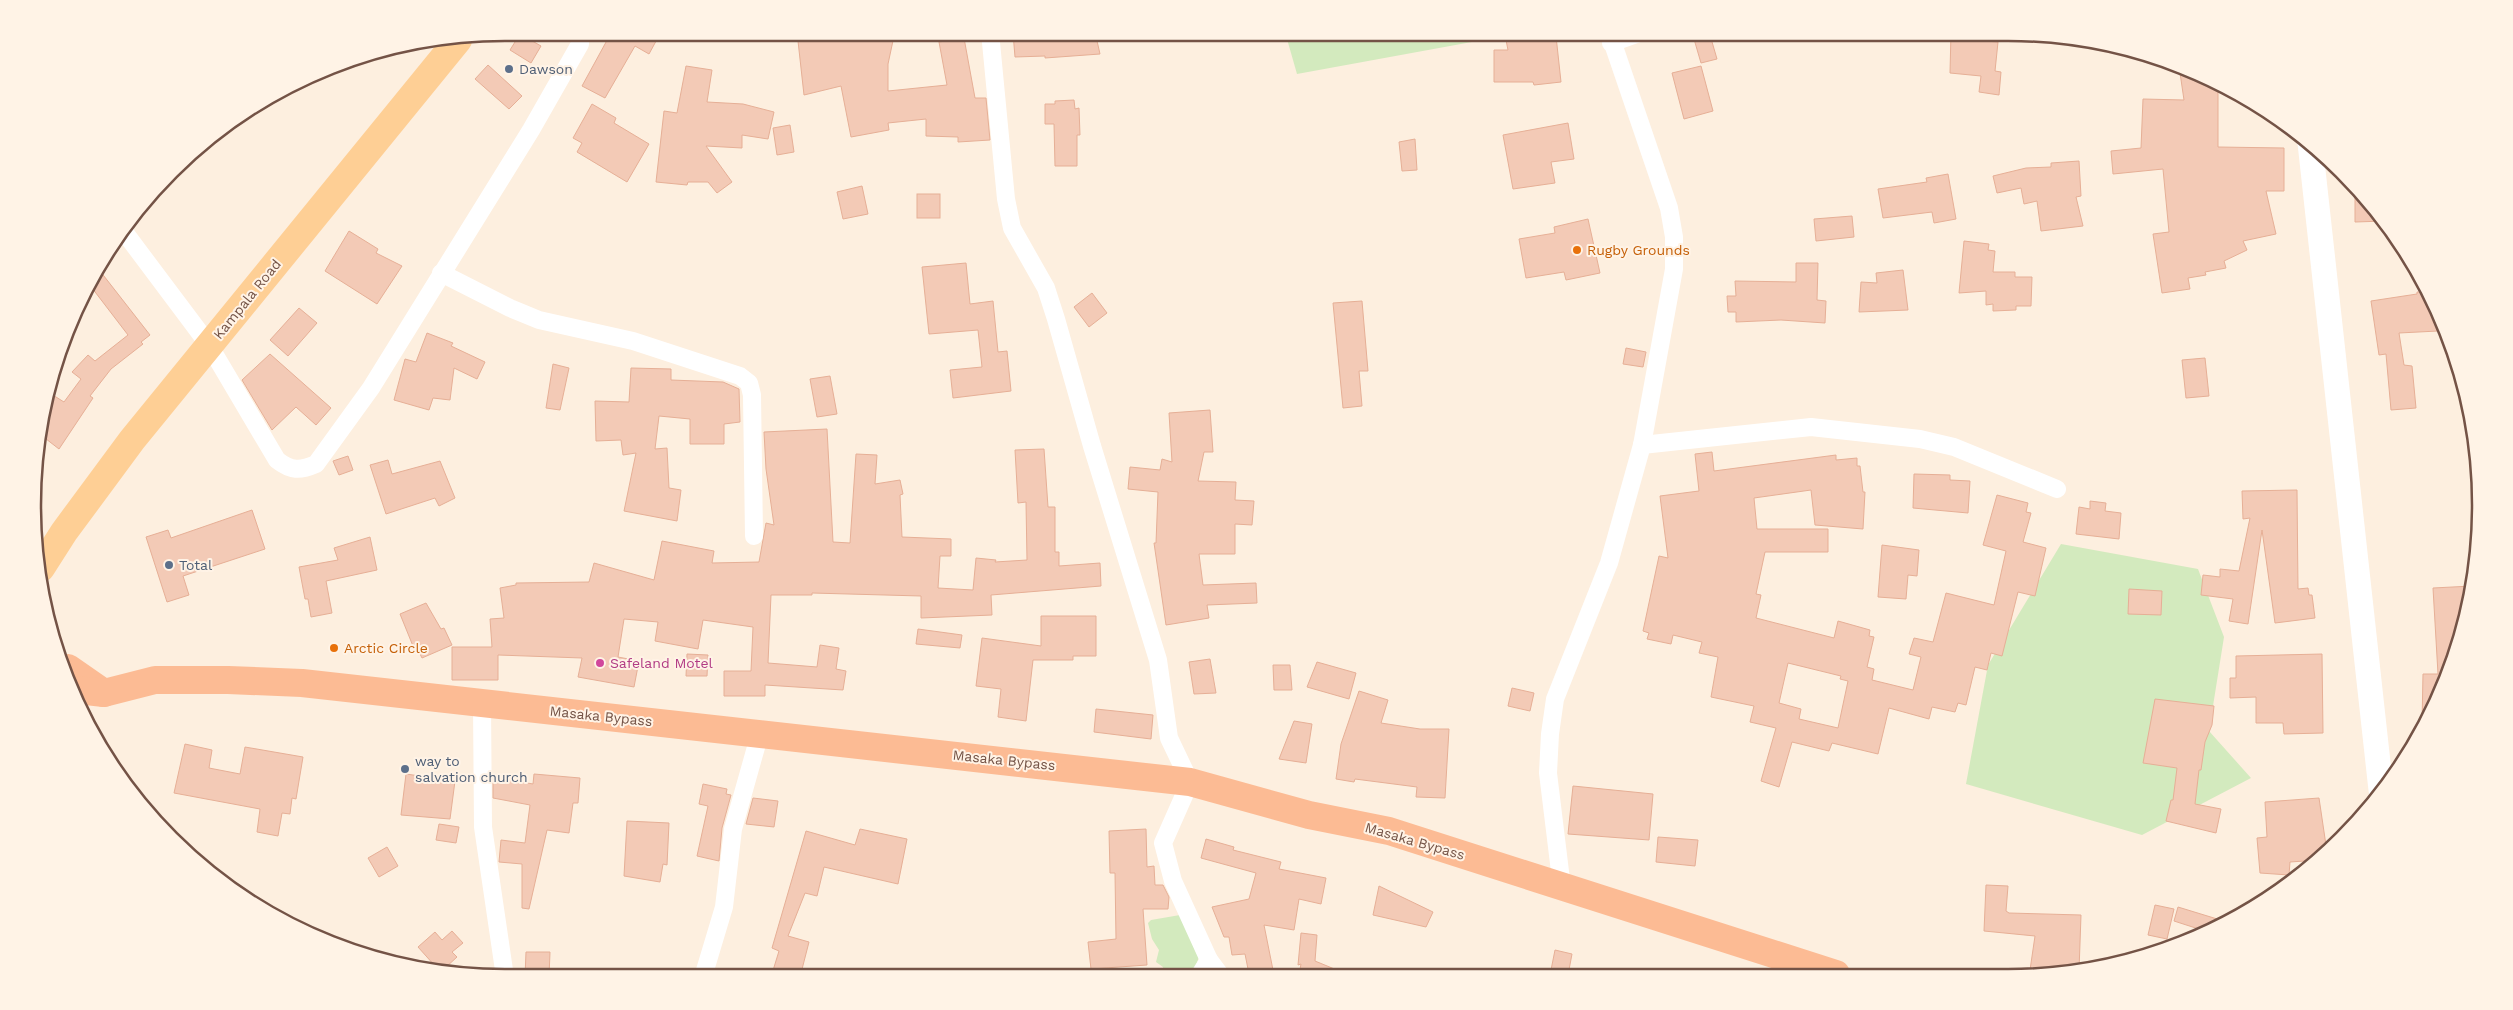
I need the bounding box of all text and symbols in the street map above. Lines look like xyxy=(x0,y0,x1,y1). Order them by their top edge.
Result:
place label: Dawson xyxy=(519,61,573,77)
marker: Dawson xyxy=(503,63,515,75)
place label: Rugby Grounds xyxy=(1587,242,1690,258)
marker: Rugby Grounds xyxy=(1571,244,1583,256)
street label: Kampala Road xyxy=(210,256,284,342)
place label: Total xyxy=(179,557,213,573)
marker: Total xyxy=(163,559,175,571)
place label: Arctic Circle xyxy=(344,640,428,656)
marker: Arctic Circle xyxy=(328,642,340,654)
place label: Safeland Motel xyxy=(610,655,714,671)
marker: Safeland Motel xyxy=(594,657,606,669)
street label: Masaka Bypass xyxy=(549,703,653,729)
street label: Masaka Bypass xyxy=(952,747,1056,773)
place label: way to salvation church xyxy=(415,753,528,785)
marker: way to salvation church xyxy=(399,763,411,775)
street label: Masaka Bypass xyxy=(1363,819,1467,863)

